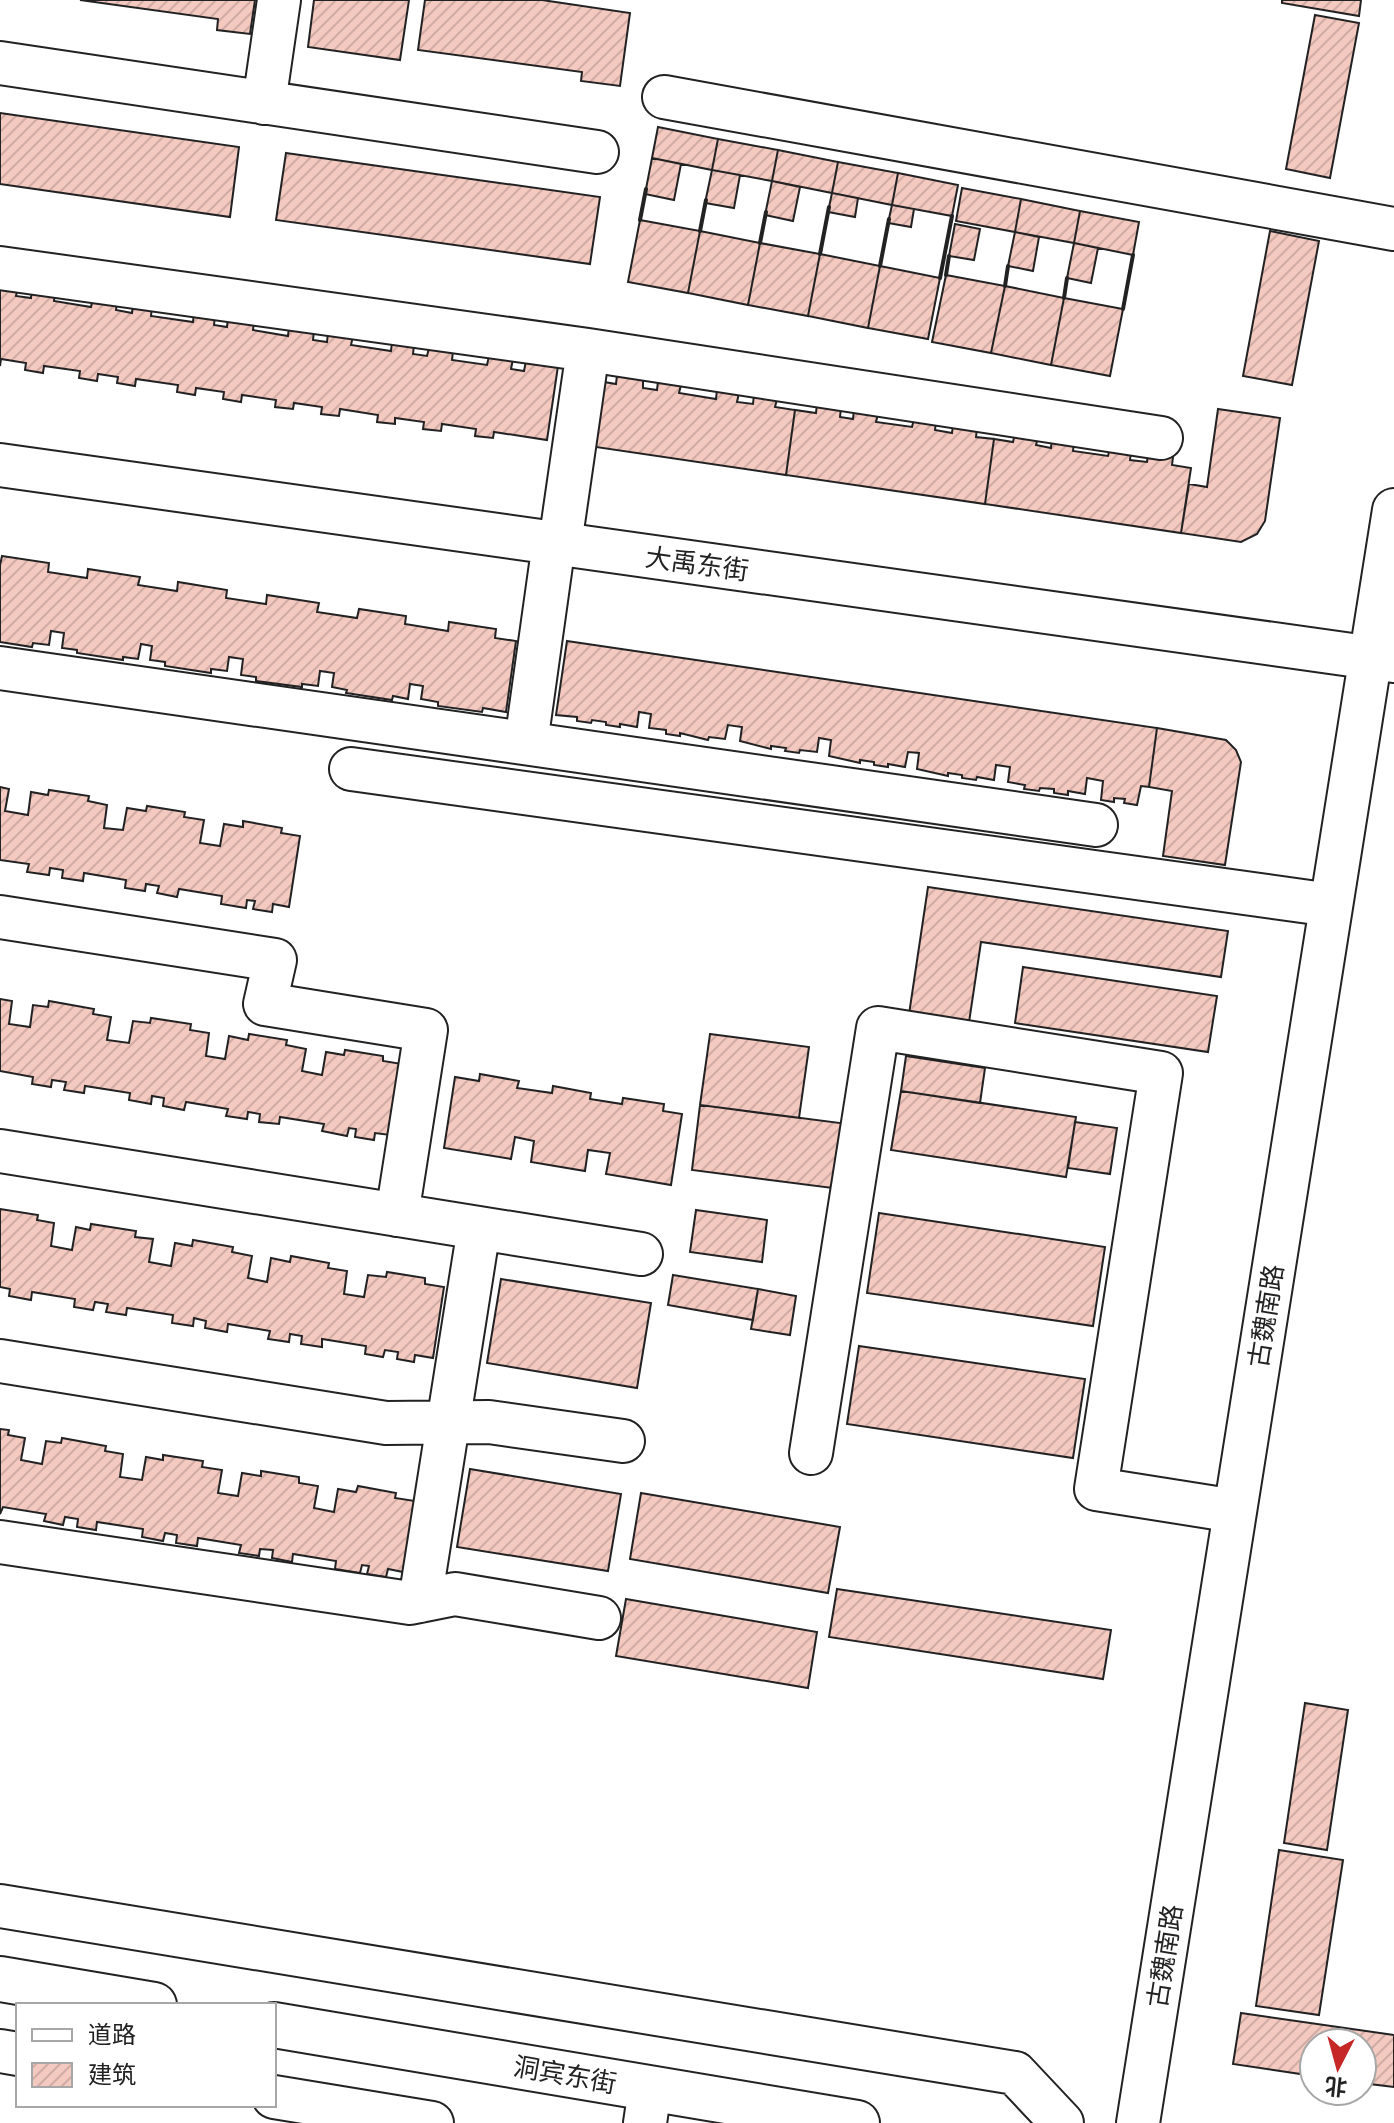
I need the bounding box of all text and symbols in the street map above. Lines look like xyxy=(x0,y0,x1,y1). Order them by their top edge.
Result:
street label: 大禹东街 xyxy=(643,539,751,589)
street label: 古魏南路 xyxy=(1240,1262,1292,1370)
street label: 古魏南路 xyxy=(1139,1902,1191,2010)
legend xyxy=(16,2003,276,2107)
text: 道路 xyxy=(88,2018,136,2051)
north arrow xyxy=(1298,2027,1378,2107)
street label: 洞宾东街 xyxy=(511,2048,619,2102)
text: 建筑 xyxy=(88,2058,136,2091)
text: 北 xyxy=(1323,2070,1349,2103)

